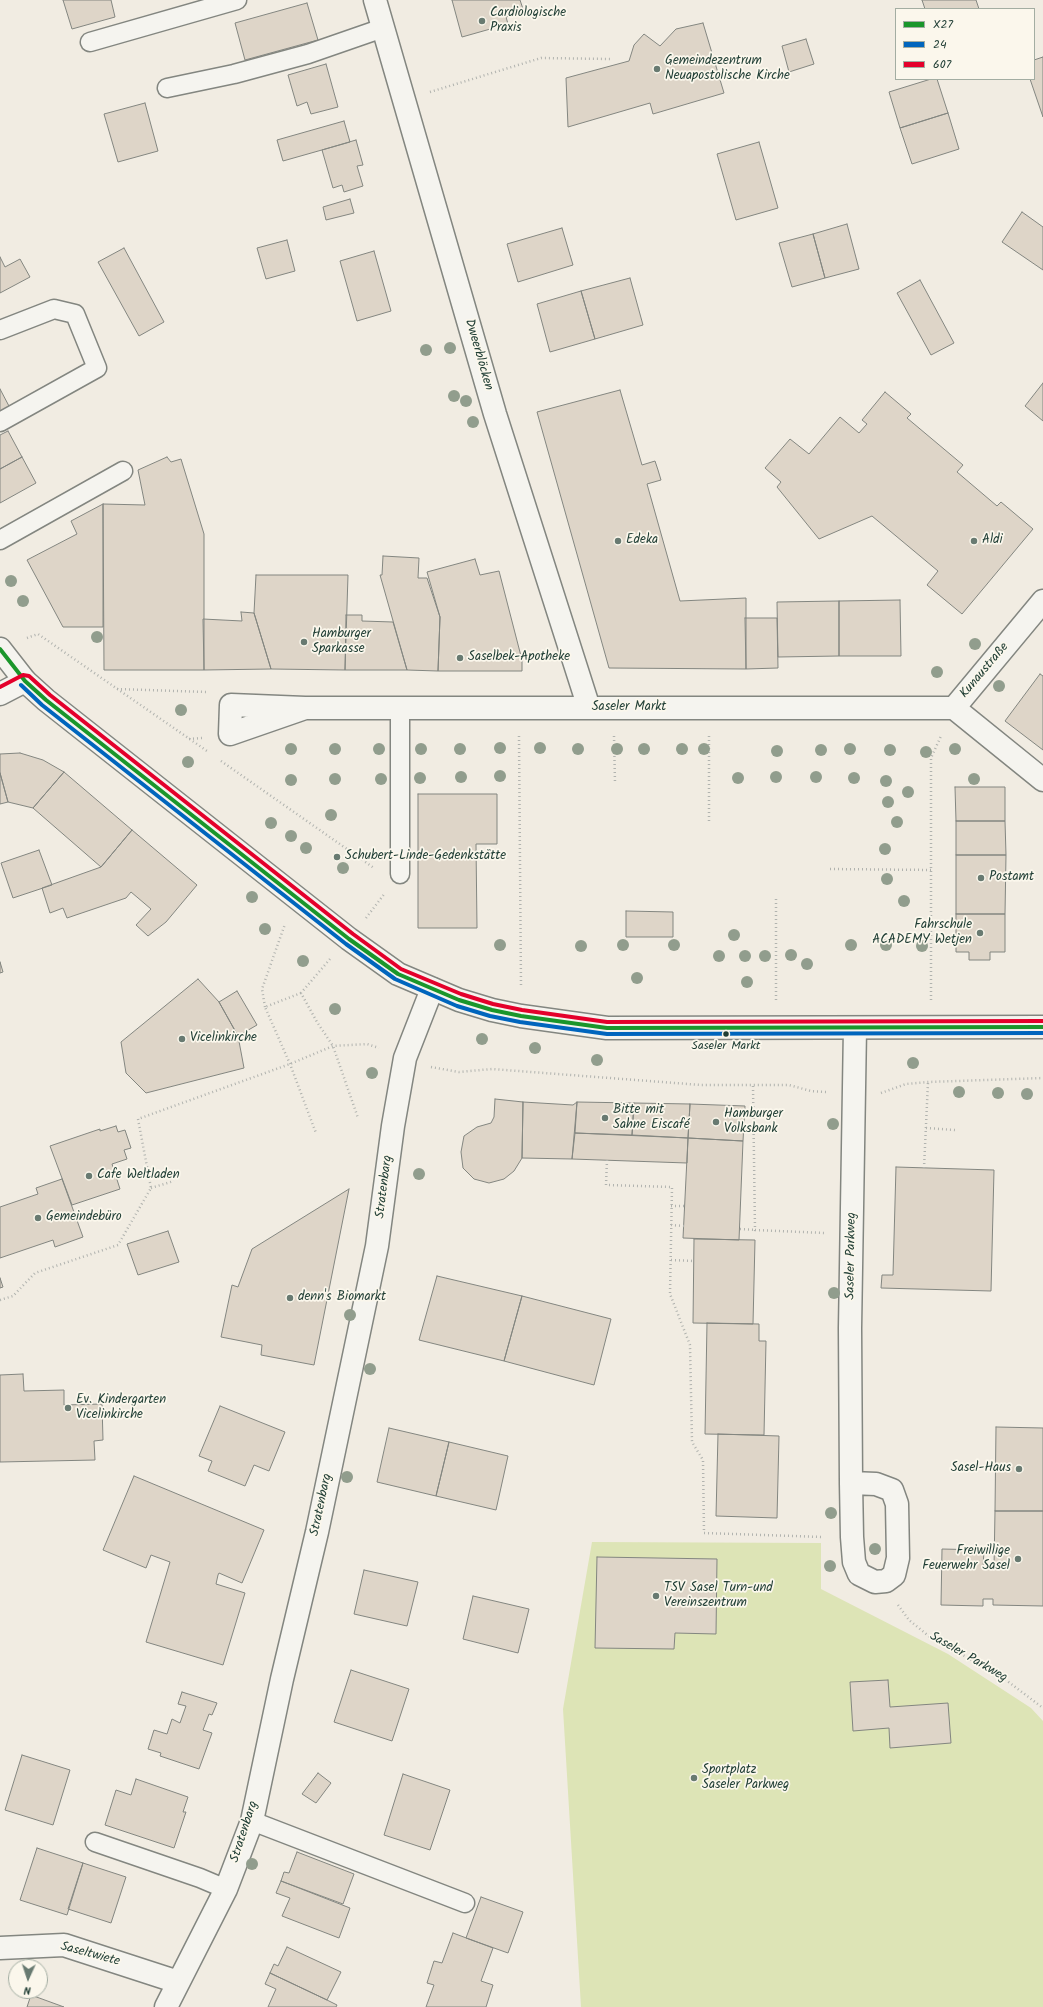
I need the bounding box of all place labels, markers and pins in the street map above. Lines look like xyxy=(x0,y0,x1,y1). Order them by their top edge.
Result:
place label: Cardiologische Praxis xyxy=(490,6,566,37)
marker: Cardiologische Praxis xyxy=(477,16,487,26)
place label: Gemeindezentrum Neuapostolische Kirche xyxy=(665,54,790,85)
marker: Gemeindezentrum Neuapostolische Kirche xyxy=(652,64,662,74)
place label: Edeka xyxy=(626,533,658,549)
place label: Aldi xyxy=(982,533,1003,549)
marker: Edeka xyxy=(613,536,623,546)
marker: Aldi xyxy=(969,536,979,546)
place label: Hamburger Sparkasse xyxy=(312,627,371,658)
marker: Hamburger Sparkasse xyxy=(299,637,309,647)
place label: Saselbek-Apotheke xyxy=(468,650,570,666)
marker: Saselbek-Apotheke xyxy=(455,653,465,663)
place label: Schubert-Linde-Gedenkstätte xyxy=(345,849,506,865)
marker: Schubert-Linde-Gedenkstätte xyxy=(332,852,342,862)
place label: Postamt xyxy=(989,870,1034,886)
marker: Postamt xyxy=(976,873,986,883)
place label: Fahrschule ACADEMY Wetjen xyxy=(872,918,972,949)
marker: Fahrschule ACADEMY Wetjen xyxy=(975,928,985,938)
marker: Saseler Markt xyxy=(721,1029,731,1039)
place label: Vicelinkirche xyxy=(190,1031,257,1047)
marker: Vicelinkirche xyxy=(177,1034,187,1044)
place label: Saseler Markt xyxy=(692,1040,760,1054)
place label: Bitte mit Sahne Eiscafé xyxy=(613,1103,690,1134)
place label: Hamburger Volksbank xyxy=(724,1107,783,1138)
marker: Bitte mit Sahne Eiscafé xyxy=(600,1113,610,1123)
marker: Hamburger Volksbank xyxy=(711,1117,721,1127)
place label: Cafe Weltladen xyxy=(97,1168,180,1184)
marker: Cafe Weltladen xyxy=(84,1171,94,1181)
place label: Gemeindebüro xyxy=(46,1210,122,1226)
marker: Gemeindebüro xyxy=(33,1213,43,1223)
place label: denn's Biomarkt xyxy=(298,1290,386,1306)
marker: denn's Biomarkt xyxy=(285,1293,295,1303)
place label: Ev. Kindergarten Vicelinkirche xyxy=(76,1393,166,1424)
marker: Ev. Kindergarten Vicelinkirche xyxy=(63,1403,73,1413)
place label: Sasel-Haus xyxy=(951,1461,1011,1477)
marker: Sasel-Haus xyxy=(1014,1464,1024,1474)
place label: Freiwillige Feuerwehr Sasel xyxy=(922,1544,1010,1575)
marker: Freiwillige Feuerwehr Sasel xyxy=(1013,1554,1023,1564)
place label: TSV Sasel Turn-und Vereinszentrum xyxy=(664,1581,773,1612)
marker: TSV Sasel Turn-und Vereinszentrum xyxy=(651,1591,661,1601)
place label: Sportplatz Saseler Parkweg xyxy=(702,1763,789,1794)
marker: Sportplatz Saseler Parkweg xyxy=(689,1773,699,1783)

